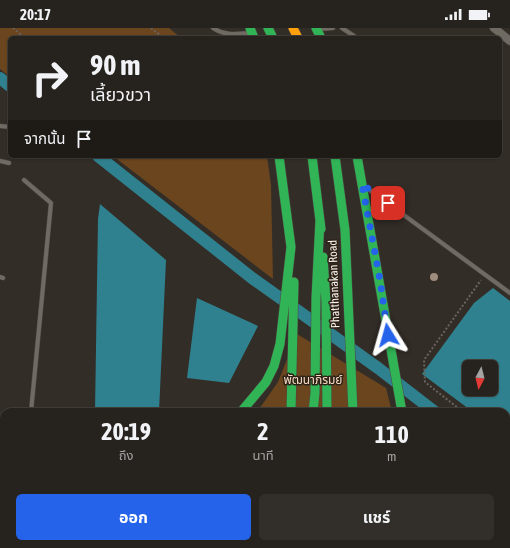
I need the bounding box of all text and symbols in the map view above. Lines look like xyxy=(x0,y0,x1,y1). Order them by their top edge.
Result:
text: 20:17 xyxy=(20,6,51,23)
text: 90 m xyxy=(90,49,140,81)
icon: right xyxy=(24,52,76,104)
text: เลี้ยวขวา xyxy=(90,84,151,105)
icon: arrive xyxy=(73,128,95,150)
text: จากนั้น xyxy=(24,130,65,147)
pin xyxy=(371,186,405,220)
icon: arrive xyxy=(377,192,399,214)
street label: Phatthanakan Road xyxy=(325,240,343,328)
position arrow xyxy=(367,314,409,356)
north arrow xyxy=(462,360,498,396)
map controls xyxy=(462,360,498,396)
park label: พัฒนาภิรมย์ xyxy=(284,373,343,387)
text: 20:19 xyxy=(101,418,151,445)
text: 2 xyxy=(257,418,269,445)
text: 110 xyxy=(375,421,409,448)
text: ถึง xyxy=(119,448,134,463)
text: นาที xyxy=(252,448,274,463)
text: m xyxy=(387,449,396,464)
button: ออก xyxy=(16,494,251,540)
button: แชร์ xyxy=(259,494,494,540)

